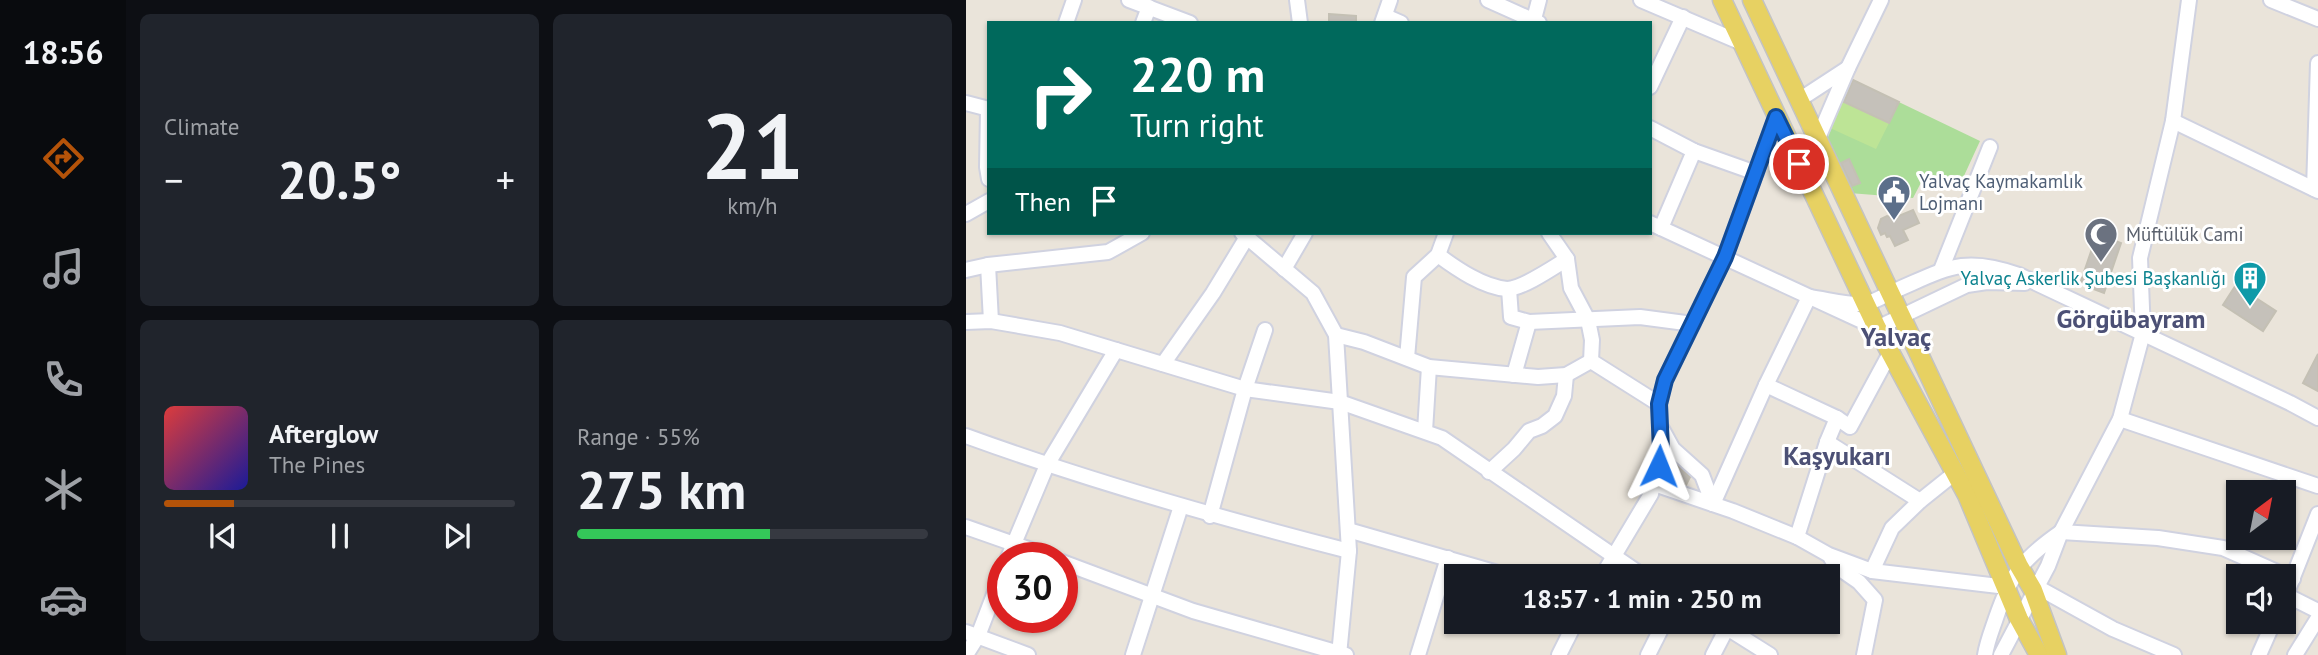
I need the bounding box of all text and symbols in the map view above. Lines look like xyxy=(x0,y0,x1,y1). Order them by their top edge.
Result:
text: 18:56 xyxy=(22,31,104,73)
text: 220 m xyxy=(1130,42,1265,106)
icon: right xyxy=(1015,49,1106,140)
text: 21 xyxy=(701,86,804,204)
text: Turn right xyxy=(1130,104,1264,146)
text: Climate xyxy=(164,112,239,141)
icon: directions xyxy=(39,134,88,183)
pin xyxy=(1769,134,1829,194)
icon: arrive xyxy=(1780,145,1818,183)
text: 20.5° xyxy=(278,146,401,213)
text: − xyxy=(164,155,183,204)
text: + xyxy=(496,155,515,204)
place label: Yalvaç Kaymakamlık Lojmanı xyxy=(1919,169,2083,215)
public building icon: Yalvaç Kaymakamlık Lojmanı xyxy=(1875,173,1913,222)
icon: arrive xyxy=(1085,182,1123,220)
text: Then xyxy=(1015,185,1071,218)
text: km/h xyxy=(727,191,778,220)
mosque icon: Müftülük Cami xyxy=(2082,215,2120,264)
place label: Müftülük Cami xyxy=(2126,222,2244,246)
icon: music xyxy=(39,244,88,293)
building icon: Yalvaç Askerlik Şubesi Başkanlığı xyxy=(2231,259,2269,308)
place label: Yalvaç Askerlik Şubesi Başkanlığı xyxy=(1961,266,2226,290)
district label: Görgübayram xyxy=(2056,302,2206,335)
district label: Yalvaç xyxy=(1860,320,1931,353)
icon: phone xyxy=(39,355,88,404)
text: Afterglow xyxy=(269,417,378,450)
text: Range · 55% xyxy=(577,422,700,451)
position arrow xyxy=(1622,429,1696,503)
district label: Kaşyukarı xyxy=(1783,439,1891,472)
text: The Pines xyxy=(269,450,365,479)
text: 275 km xyxy=(577,456,746,523)
icon: climate xyxy=(39,465,88,514)
north arrow xyxy=(2226,480,2296,550)
map controls xyxy=(2226,480,2296,634)
icon: previous xyxy=(204,517,242,555)
icon: pause xyxy=(321,517,359,555)
icon: next xyxy=(438,517,476,555)
speed limit sign: 30 xyxy=(987,542,1078,633)
button: sound xyxy=(2226,564,2296,634)
icon: car xyxy=(39,575,88,624)
text: 18:57 · 1 min · 250 m xyxy=(1522,582,1762,615)

